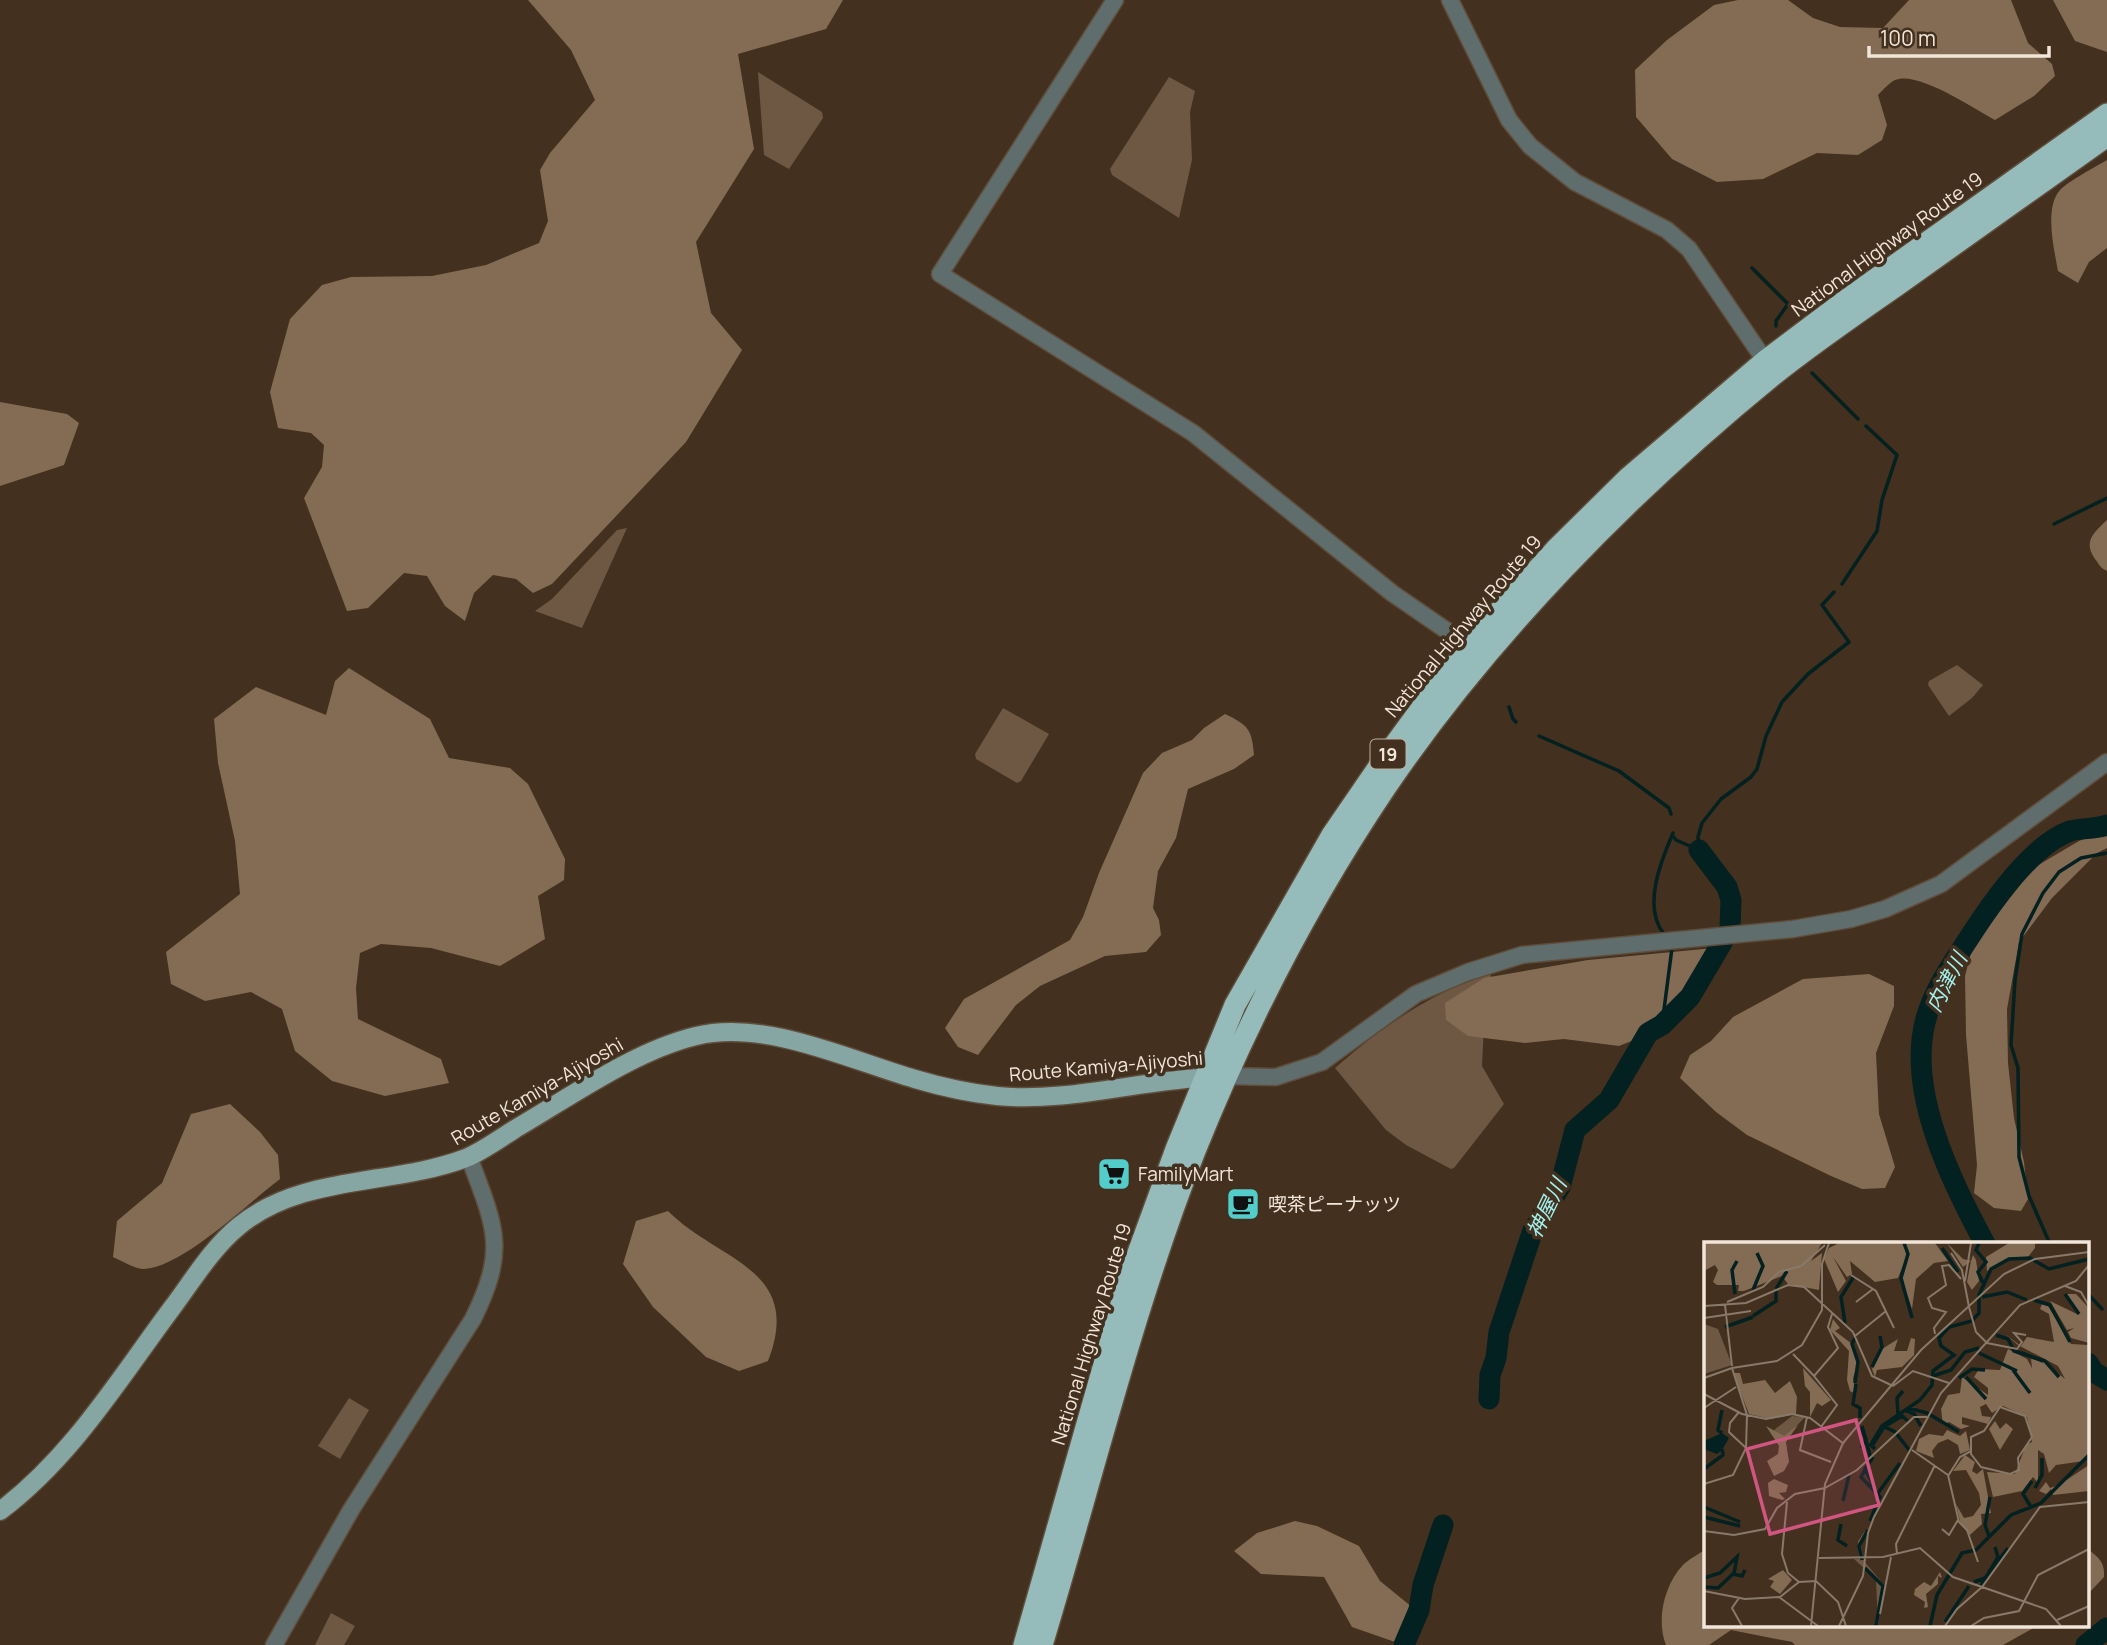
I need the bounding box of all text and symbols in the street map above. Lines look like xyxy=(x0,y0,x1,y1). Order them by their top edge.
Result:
scale bar xyxy=(1869,14,2049,58)
text: 100 m xyxy=(1880,24,1936,52)
street label: National Highway Route 19 xyxy=(1786,166,1988,322)
street label: National Highway Route 19 xyxy=(1379,529,1547,723)
road number: 19 xyxy=(1370,740,1406,768)
water label: 内津川 xyxy=(1919,946,1974,1016)
street label: Route Kamiya-Ajiyoshi xyxy=(446,1031,628,1151)
street label: Route Kamiya-Ajiyoshi xyxy=(1008,1045,1204,1087)
supermarket icon: FamilyMart xyxy=(1095,1155,1133,1193)
place label: FamilyMart xyxy=(1138,1161,1234,1187)
water label: 神屋川 xyxy=(1520,1172,1573,1242)
cafe icon: 喫茶ピーナッツ xyxy=(1224,1185,1262,1223)
place label: 喫茶ピーナッツ xyxy=(1268,1191,1401,1217)
street label: National Highway Route 19 xyxy=(1045,1220,1137,1448)
inset map xyxy=(1704,1242,2090,1628)

